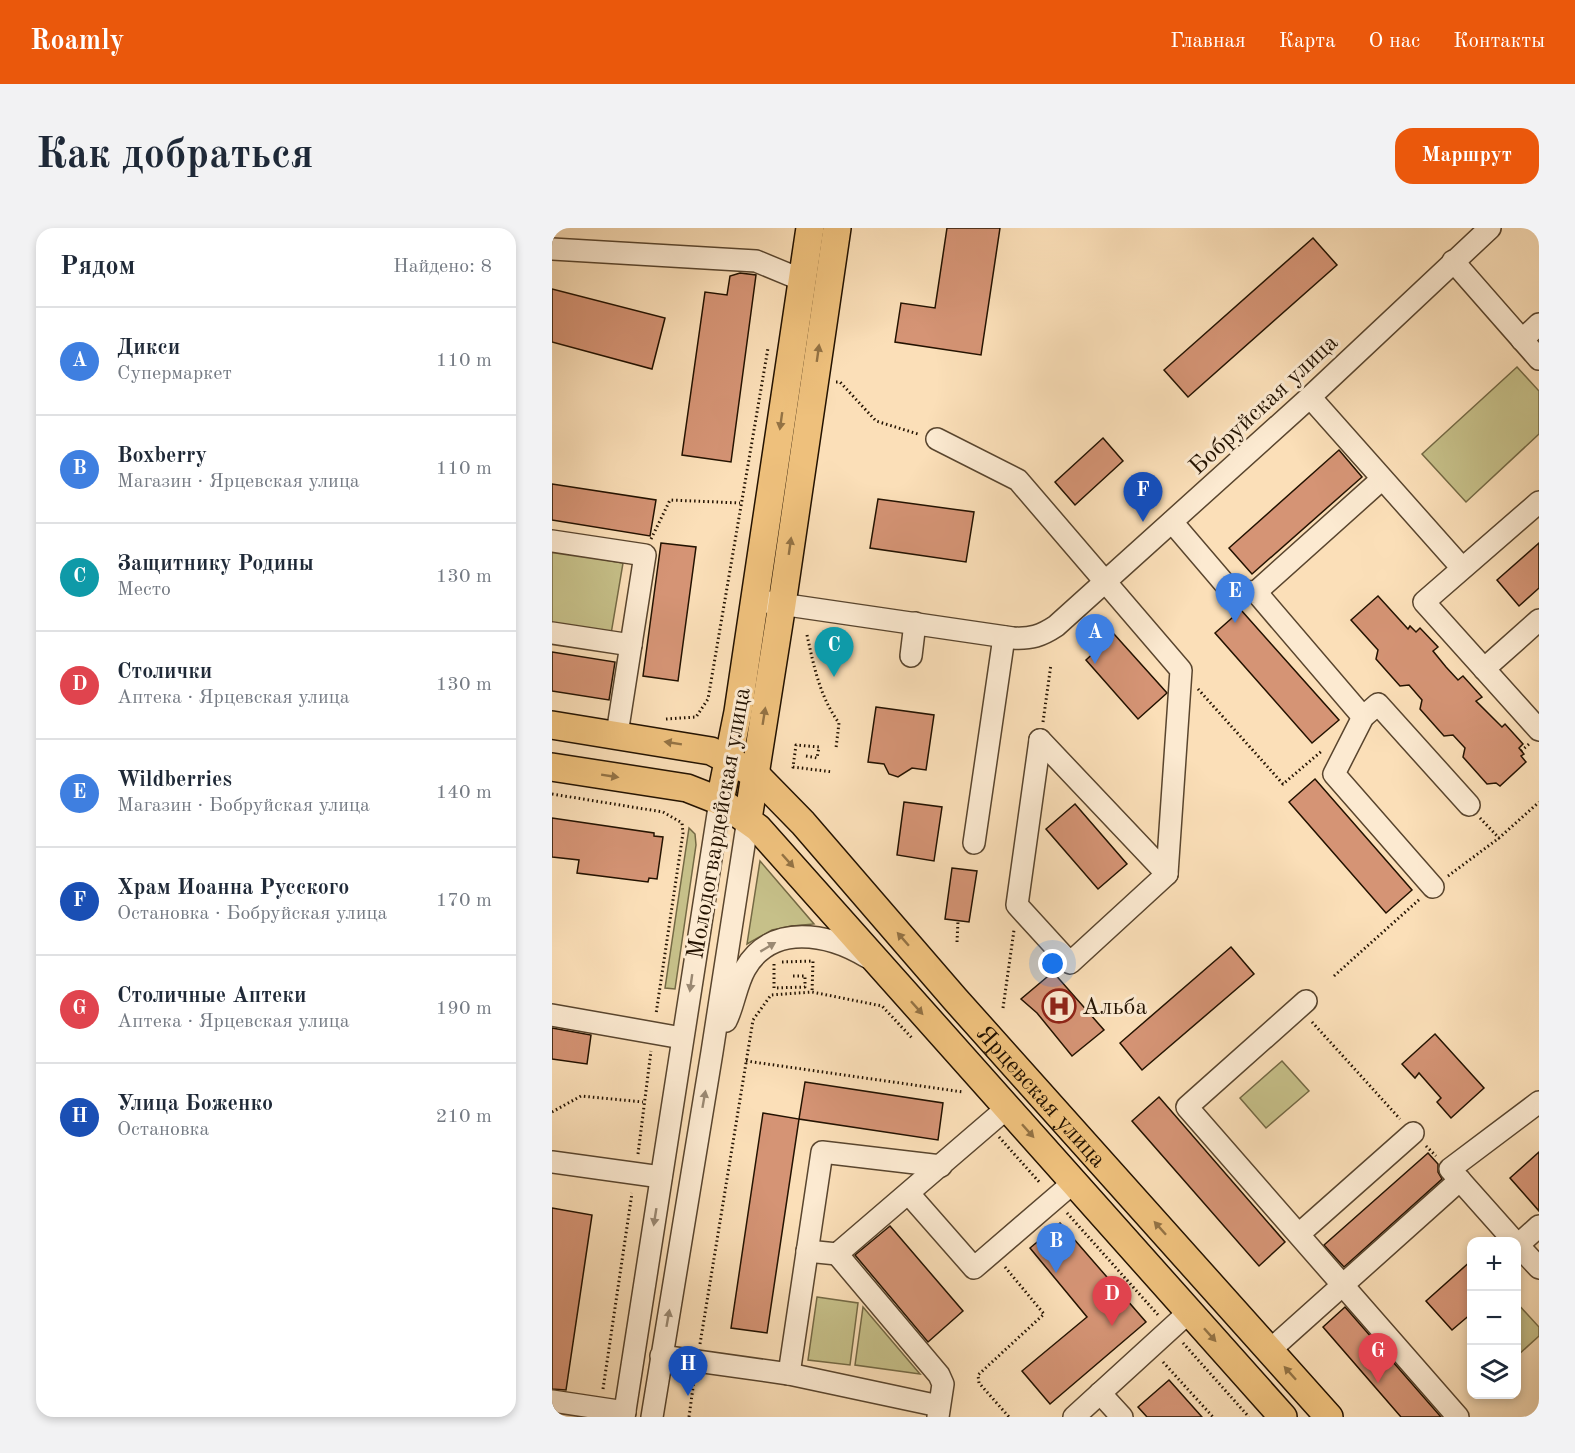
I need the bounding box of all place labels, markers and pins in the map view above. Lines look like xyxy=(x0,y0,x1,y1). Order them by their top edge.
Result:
pin: F xyxy=(1124,472,1162,522)
pin: E xyxy=(1216,574,1254,623)
pin: A xyxy=(1076,614,1114,664)
pin: C xyxy=(814,628,854,677)
hospital icon: Альба xyxy=(1041,988,1077,1024)
place label: Альба xyxy=(1082,996,1148,1020)
pin: B xyxy=(1036,1224,1076,1273)
pin: D xyxy=(1092,1276,1132,1326)
pin: G xyxy=(1358,1334,1398,1383)
pin: H xyxy=(668,1346,708,1396)

